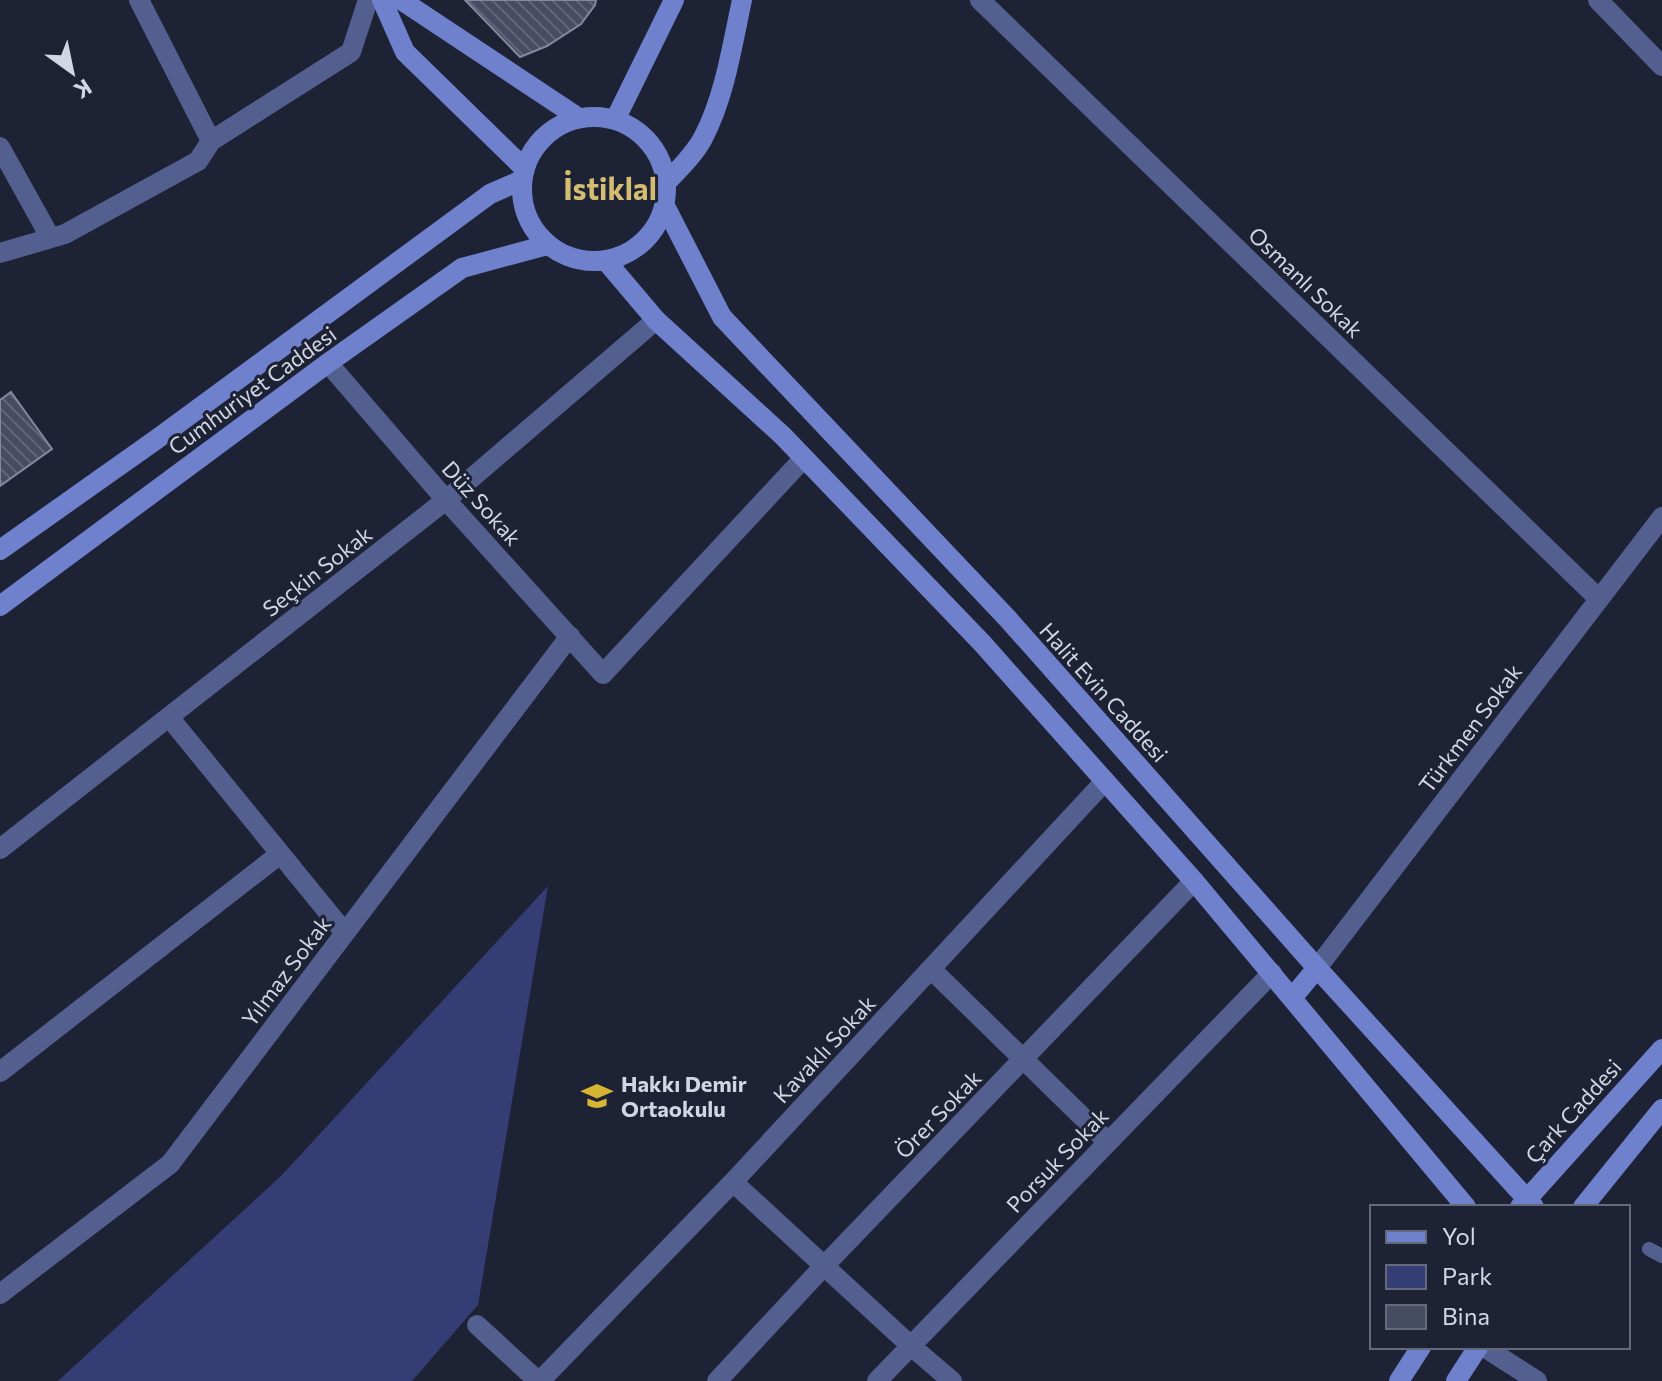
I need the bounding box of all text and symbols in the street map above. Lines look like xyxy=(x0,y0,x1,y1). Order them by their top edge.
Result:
north arrow xyxy=(32,32,112,112)
text: K xyxy=(69,74,97,105)
district label: İstiklal xyxy=(563,169,657,206)
street label: Osmanlı Sokak xyxy=(1243,221,1369,343)
street label: Cumhuriyet Caddesi xyxy=(163,320,341,460)
street label: Düz Sokak xyxy=(437,455,527,551)
street label: Seçkin Sokak xyxy=(257,520,377,622)
street label: Halit Evin Caddesi xyxy=(1034,617,1174,767)
street label: Türkmen Sokak xyxy=(1413,658,1527,798)
street label: Yılmaz Sokak xyxy=(236,910,336,1032)
street label: Kavaklı Sokak xyxy=(767,990,881,1108)
street label: Çark Caddesi xyxy=(1519,1053,1627,1169)
street label: Örer Sokak xyxy=(889,1064,987,1164)
place label: Hakkı Demir Ortaokulu xyxy=(621,1070,747,1122)
school or university icon: Hakkı Demir Ortaokulu xyxy=(580,1079,614,1113)
street label: Porsuk Sokak xyxy=(1000,1102,1114,1218)
legend xyxy=(1370,1205,1630,1349)
text: Yol xyxy=(1442,1221,1476,1250)
text: Park xyxy=(1442,1261,1492,1290)
text: Bina xyxy=(1442,1301,1490,1330)

